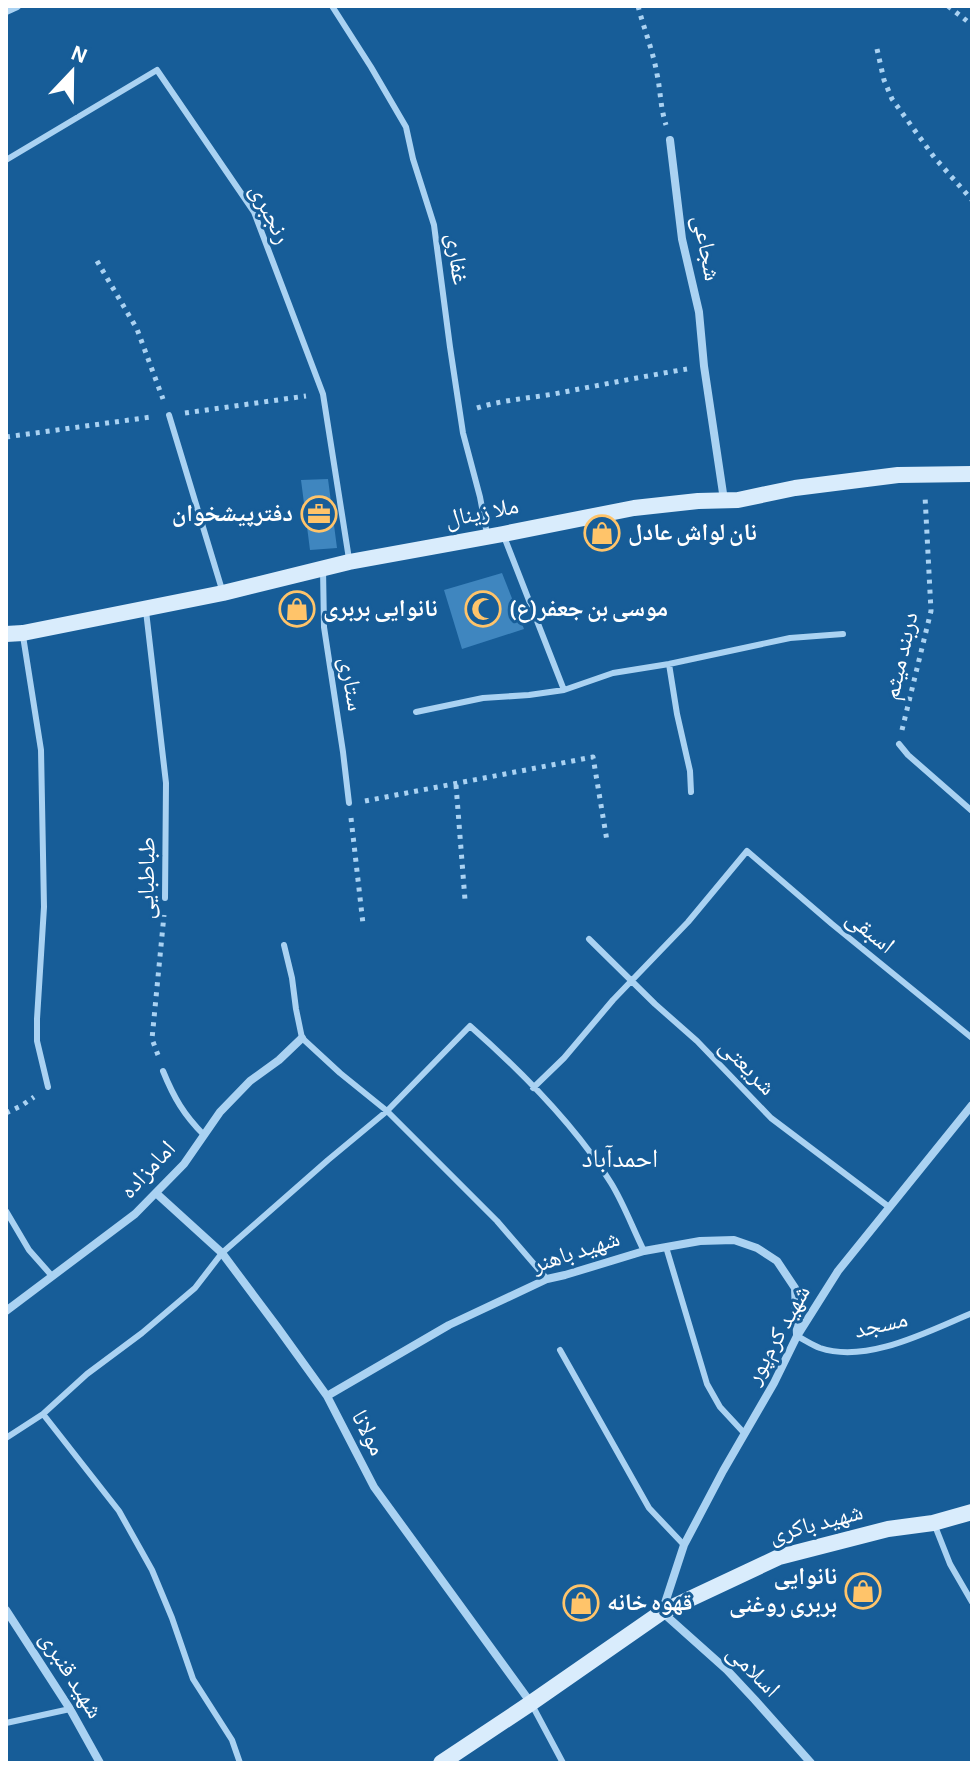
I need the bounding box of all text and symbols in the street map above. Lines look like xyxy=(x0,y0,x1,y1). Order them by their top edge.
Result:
north arrow xyxy=(32,32,112,112)
text: N xyxy=(68,41,90,67)
street label: رنجبری xyxy=(244,180,295,248)
street label: شجاعی xyxy=(687,213,724,283)
street label: غفاری xyxy=(441,232,472,286)
street label: ملا زینال xyxy=(443,494,521,533)
office icon: دفترپیشخوان xyxy=(300,495,338,533)
place label: دفترپیشخوان xyxy=(172,502,293,527)
shop icon: نان لواش عادل xyxy=(583,514,621,552)
place label: نان لواش عادل xyxy=(628,521,757,546)
shop icon: نانوایی بربری xyxy=(278,590,316,628)
mosque icon: موسی بن جعفر(ع) xyxy=(464,590,502,628)
place label: نانوایی بربری xyxy=(323,597,437,622)
place label: موسی بن جعفر(ع) xyxy=(509,597,668,623)
street label: دربند میثم xyxy=(879,610,926,703)
street label: ستاری xyxy=(334,655,367,713)
street label: طباطبایی xyxy=(134,837,161,920)
street label: اسبقی xyxy=(841,906,899,959)
street label: شریعتی xyxy=(714,1034,780,1101)
street label: امامزاده xyxy=(116,1137,180,1203)
district label: احمدآباد xyxy=(582,1145,658,1173)
street label: شهید باهنر xyxy=(528,1227,623,1278)
street label: شهید کرم‌پور xyxy=(741,1281,818,1391)
street label: مسجد xyxy=(852,1307,910,1343)
street label: مولانا xyxy=(347,1406,389,1460)
street label: شهید باکری xyxy=(766,1500,866,1549)
place label: نانوایی بربری روغنی xyxy=(729,1565,837,1618)
shop icon: نانوایی بربری روغنی xyxy=(844,1572,882,1610)
shop icon: قهوه خانه xyxy=(562,1584,600,1622)
place label: قهوه خانه xyxy=(607,1591,693,1615)
street label: شهید قنبری xyxy=(34,1627,107,1723)
street label: اسلامی xyxy=(721,1640,784,1703)

